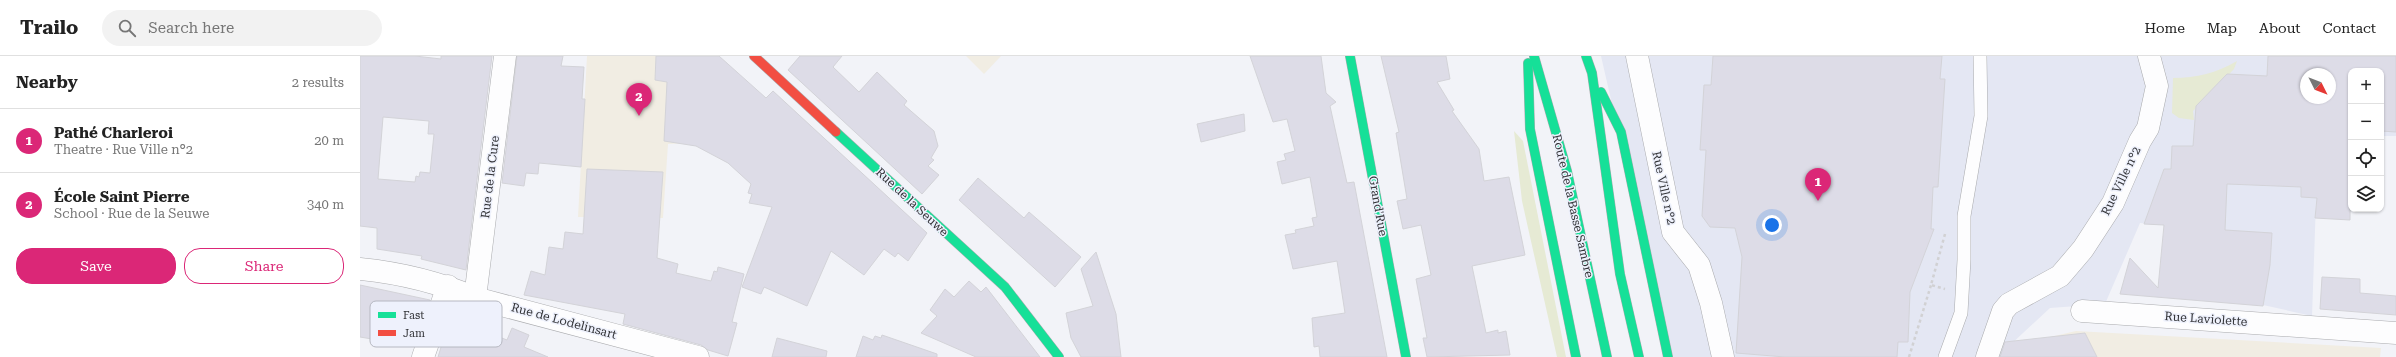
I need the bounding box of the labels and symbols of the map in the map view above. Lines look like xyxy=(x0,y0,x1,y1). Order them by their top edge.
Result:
north arrow xyxy=(2300,68,2336,104)
pin: 2 xyxy=(626,83,652,116)
street label: Route de la Basse Sambre xyxy=(1550,133,1596,280)
street label: Rue de la Cure xyxy=(478,134,502,219)
street label: Rue Ville n°2 xyxy=(2098,144,2144,218)
street label: Rue Ville n°2 xyxy=(1649,150,1679,226)
street label: Rue de la Seuwe xyxy=(873,165,951,239)
pin: 1 xyxy=(1805,168,1831,201)
street label: Grand'Rue xyxy=(1366,175,1390,238)
your location xyxy=(1762,215,1782,235)
street label: Rue de Lodelinsart xyxy=(510,300,619,342)
legend xyxy=(370,301,502,347)
text: Fast xyxy=(403,309,424,322)
street label: Rue Laviolette xyxy=(2164,309,2248,329)
text: Jam xyxy=(403,327,425,340)

